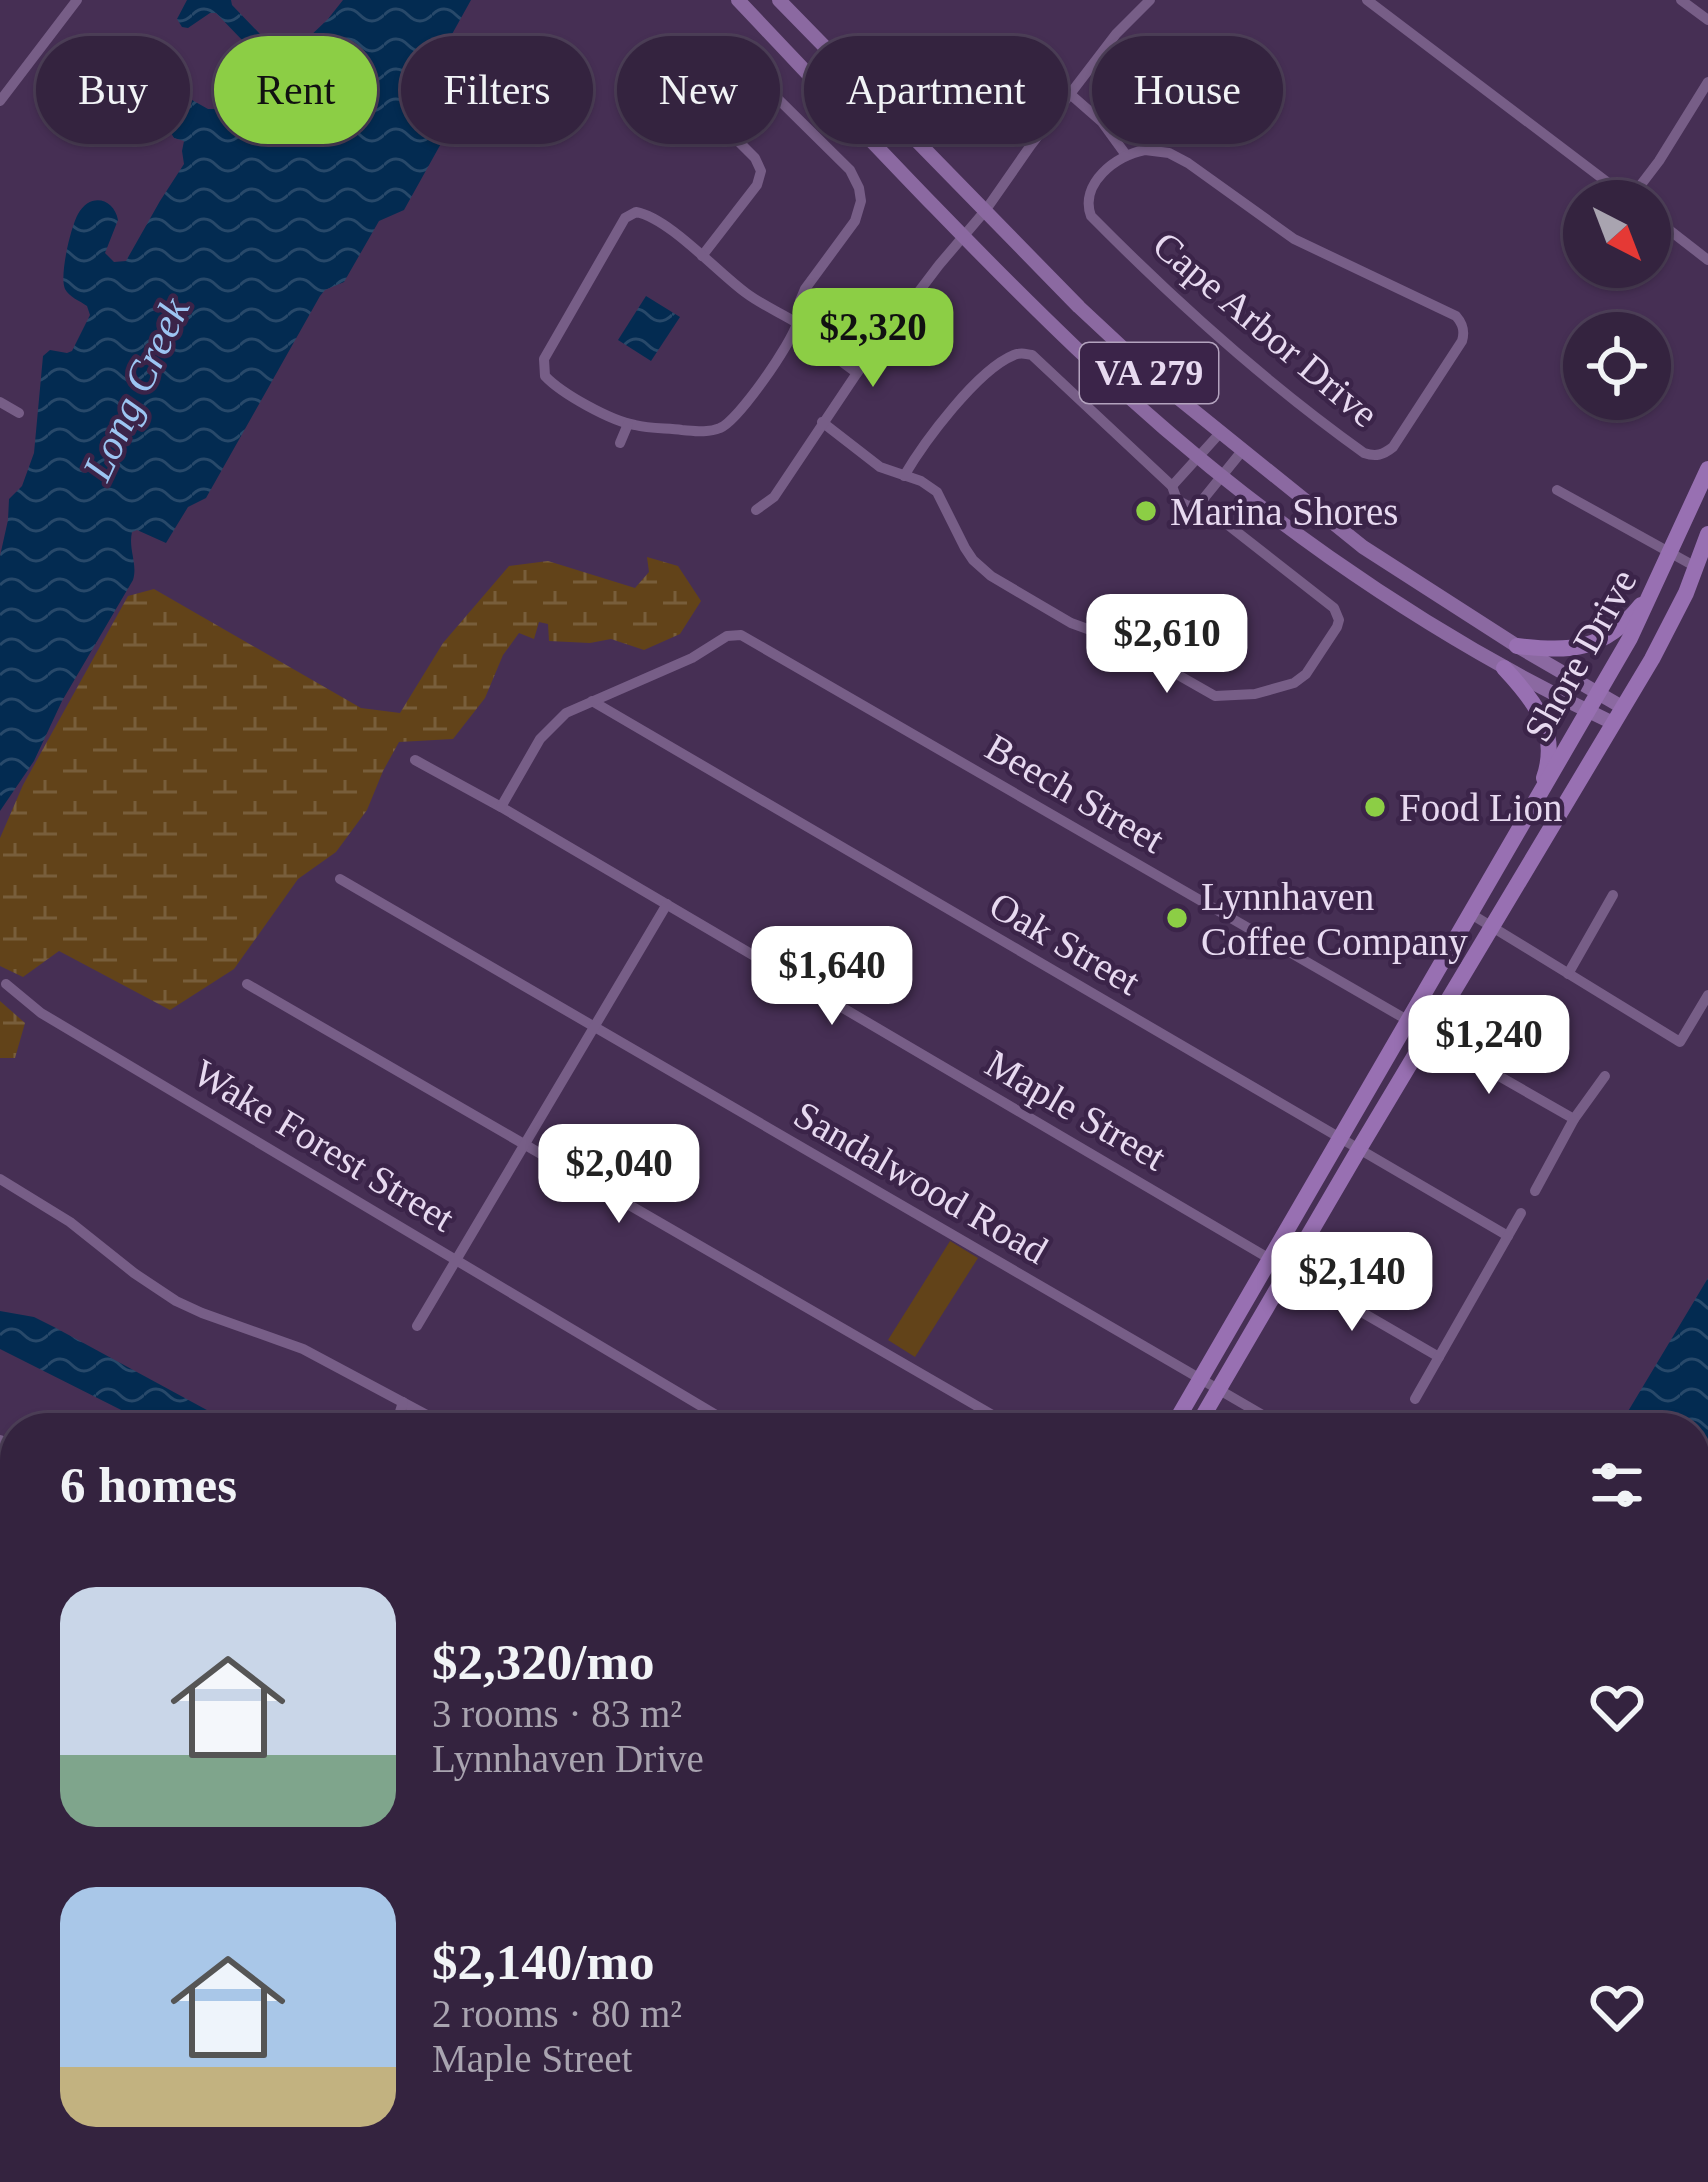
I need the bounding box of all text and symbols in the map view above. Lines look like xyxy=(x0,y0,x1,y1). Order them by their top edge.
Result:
chip: Buy xyxy=(36,36,190,144)
chip: Rent xyxy=(214,36,377,144)
chip: Filters xyxy=(401,36,593,144)
chip: New xyxy=(617,36,780,144)
chip: Apartment xyxy=(804,36,1068,144)
chip: House xyxy=(1092,36,1283,144)
north arrow xyxy=(1563,180,1671,288)
map controls xyxy=(1563,180,1671,420)
street label: Cape Arbor Drive xyxy=(1145,223,1387,436)
pin: $2,320 xyxy=(775,288,971,390)
water label: Long Creek xyxy=(73,289,199,488)
text: $2,320 xyxy=(819,305,927,348)
button: locate xyxy=(1563,312,1671,420)
road number: VA 279 xyxy=(1080,343,1218,403)
place label: Marina Shores xyxy=(1170,490,1399,533)
marker: Marina Shores xyxy=(1133,498,1159,524)
street label: Shore Drive xyxy=(1515,562,1645,748)
pin: $2,610 xyxy=(1069,594,1265,696)
text: $2,610 xyxy=(1113,611,1221,654)
street label: Beech Street xyxy=(978,725,1172,861)
place label: Food Lion xyxy=(1399,786,1563,829)
marker: Food Lion xyxy=(1362,794,1388,820)
place label: Lynnhaven Coffee Company xyxy=(1201,875,1468,964)
street label: Oak Street xyxy=(982,883,1148,1003)
marker: Lynnhaven Coffee Company xyxy=(1164,905,1190,931)
pin: $1,640 xyxy=(734,926,930,1028)
text: $1,640 xyxy=(778,943,886,986)
pin: $1,240 xyxy=(1391,995,1587,1097)
text: $1,240 xyxy=(1435,1012,1543,1055)
street label: Maple Street xyxy=(978,1041,1174,1180)
street label: Wake Forest Street xyxy=(186,1050,462,1240)
street label: Sandalwood Road xyxy=(787,1092,1056,1272)
pin: $2,040 xyxy=(521,1124,717,1226)
text: $2,040 xyxy=(565,1141,673,1184)
pin: $2,140 xyxy=(1254,1232,1450,1334)
text: $2,140 xyxy=(1298,1249,1406,1292)
icon: filters xyxy=(1584,1452,1650,1518)
text: 6 homes xyxy=(60,1457,237,1513)
text: $2,320/mo xyxy=(432,1634,654,1690)
icon: home xyxy=(156,1635,300,1779)
icon: heart xyxy=(1584,1674,1650,1740)
text: 3 rooms · 83 m² xyxy=(432,1692,682,1735)
text: Lynnhaven Drive xyxy=(432,1737,704,1780)
text: $2,140/mo xyxy=(432,1934,654,1990)
icon: home xyxy=(156,1935,300,2079)
icon: heart xyxy=(1584,1974,1650,2040)
text: 2 rooms · 80 m² xyxy=(432,1992,682,2035)
text: Maple Street xyxy=(432,2037,632,2080)

